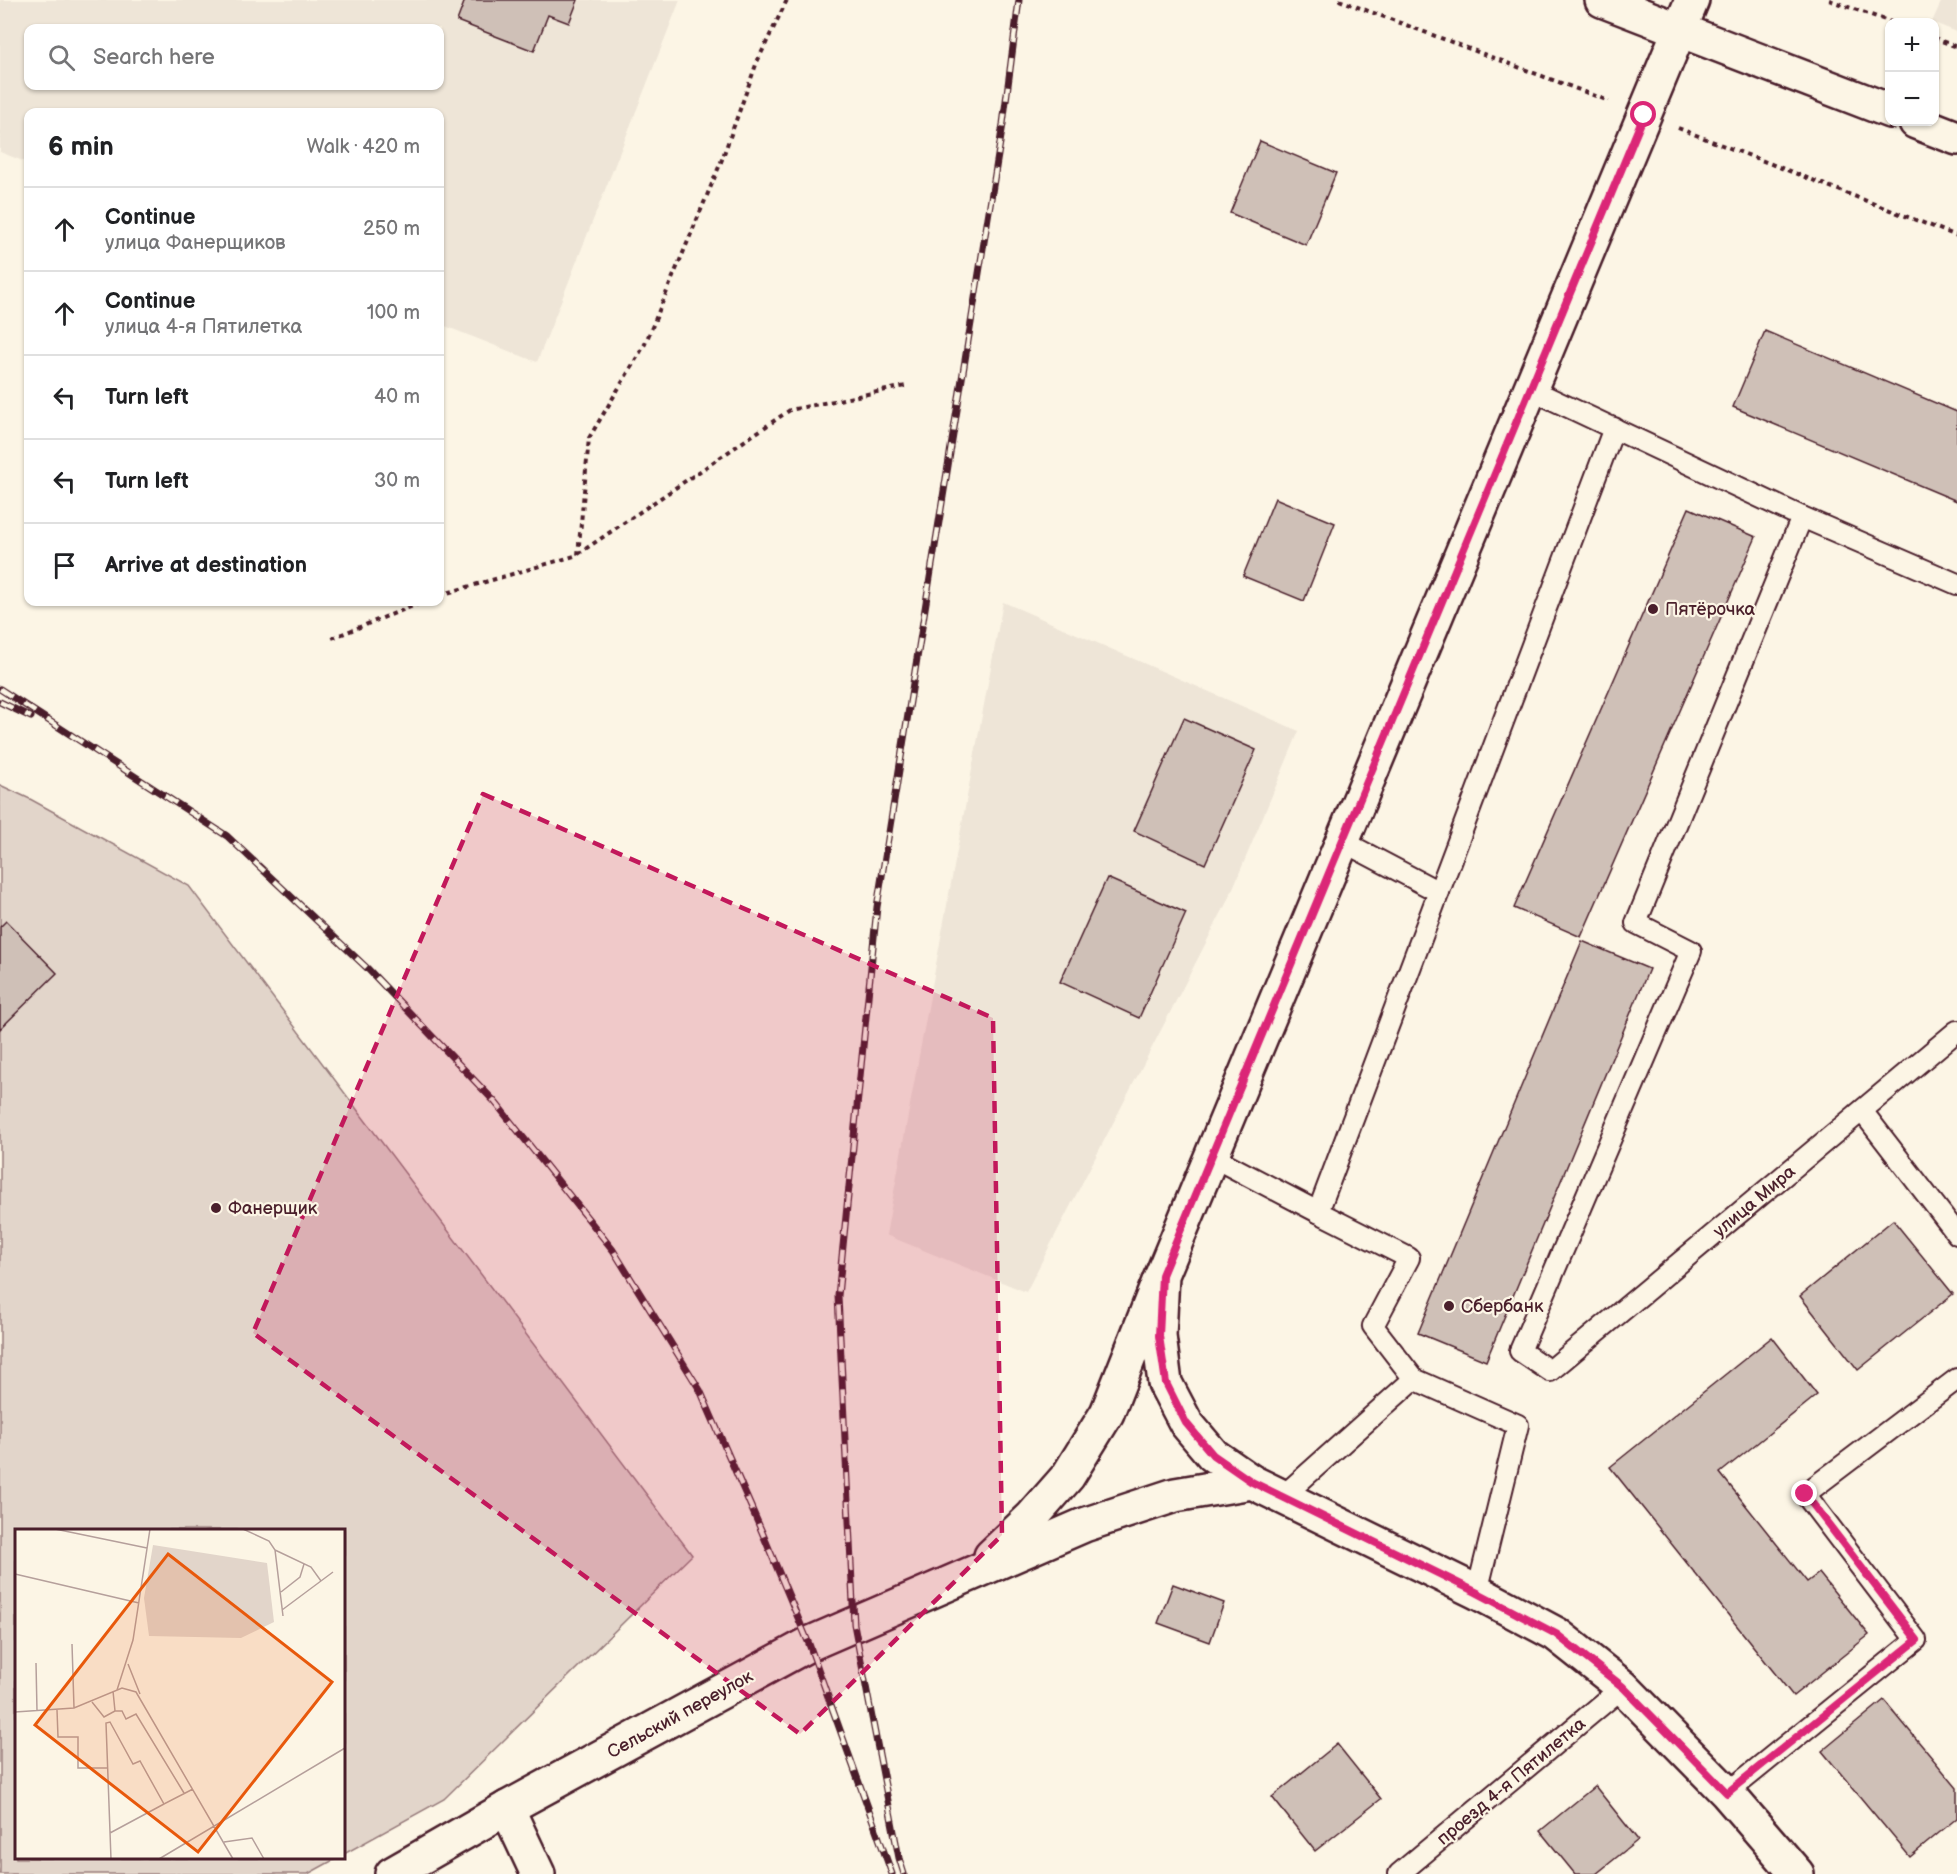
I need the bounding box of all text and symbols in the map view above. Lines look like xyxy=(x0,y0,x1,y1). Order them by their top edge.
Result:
map controls xyxy=(1885,18,1939,126)
button: + xyxy=(1885,18,1939,72)
search box xyxy=(24,24,444,90)
icon: search xyxy=(45,41,78,74)
text: Search here xyxy=(93,44,215,71)
button: − xyxy=(1885,72,1939,126)
route start xyxy=(1630,101,1656,127)
text: 6 min xyxy=(48,132,114,163)
text: Walk · 420 m xyxy=(307,135,420,159)
text: Continue xyxy=(105,204,195,231)
icon: ahead xyxy=(48,213,81,246)
text: 250 m xyxy=(363,217,420,241)
text: улица Фанерщиков xyxy=(105,231,286,255)
text: Continue xyxy=(105,288,195,315)
icon: ahead xyxy=(48,297,81,330)
text: 100 m xyxy=(367,301,420,325)
text: улица 4-я Пятилетка xyxy=(105,315,302,339)
icon: left xyxy=(48,381,81,414)
text: Turn left xyxy=(105,384,189,411)
text: 40 m xyxy=(374,385,420,409)
icon: left xyxy=(48,465,81,498)
text: Turn left xyxy=(105,468,189,495)
text: 30 m xyxy=(374,469,420,493)
icon: arrive xyxy=(48,549,81,582)
text: Arrive at destination xyxy=(105,552,307,579)
place label: Пятёрочка xyxy=(1665,599,1756,620)
marker: Пятёрочка xyxy=(1646,602,1660,616)
street label: улица Мира xyxy=(1709,1161,1800,1242)
place label: Фанерщик xyxy=(228,1198,318,1219)
marker: Фанерщик xyxy=(209,1201,223,1215)
place label: Сбербанк xyxy=(1461,1296,1544,1317)
marker: Сбербанк xyxy=(1442,1299,1456,1313)
route end xyxy=(1791,1480,1817,1506)
inset map xyxy=(15,1529,345,1859)
street label: Сельский переулок xyxy=(604,1666,757,1763)
street label: проезд 4-я Пятилетка xyxy=(1433,1713,1590,1850)

